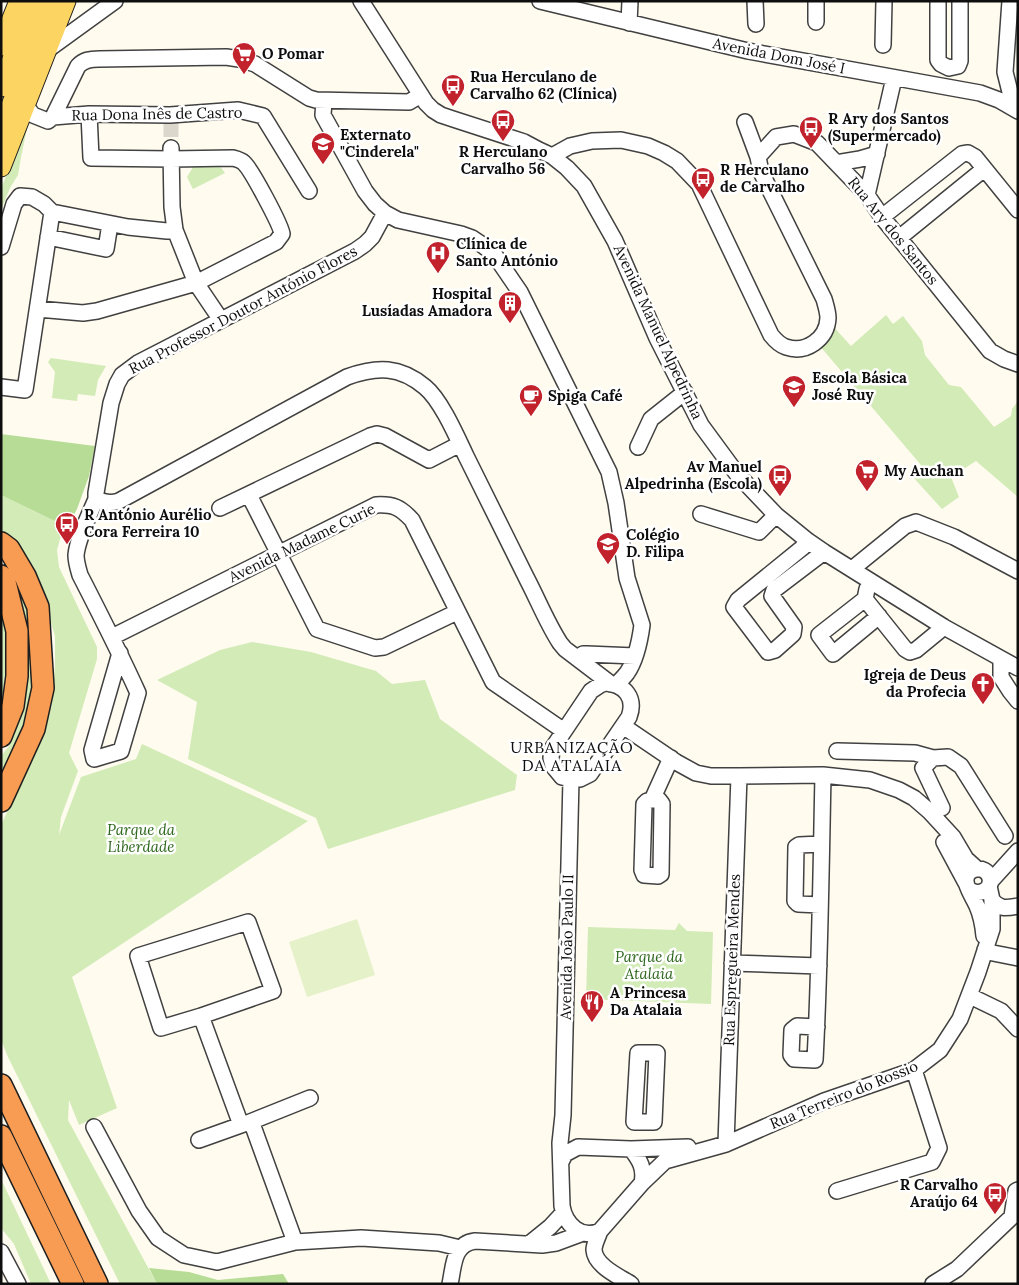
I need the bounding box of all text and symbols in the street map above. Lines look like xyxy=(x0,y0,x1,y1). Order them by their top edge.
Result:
street label: Avenida Dom José I xyxy=(710,33,847,78)
supermarket icon: O Pomar xyxy=(231,41,257,75)
place label: O Pomar xyxy=(262,44,325,63)
place label: Rua Herculano de Carvalho 62 (Clínica) xyxy=(470,67,617,104)
bus stop icon: Rua Herculano de Carvalho 62 (Clínica) xyxy=(440,73,466,107)
street label: Rua Dona Inês de Castro xyxy=(71,103,243,124)
bus stop icon: R Herculano Carvalho 56 xyxy=(490,108,516,142)
place label: R Ary dos Santos (Supermercado) xyxy=(828,109,949,146)
bus stop icon: R Ary dos Santos (Supermercado) xyxy=(798,115,824,149)
place label: Externato "Cinderela" xyxy=(340,125,419,161)
school or university icon: Externato "Cinderela" xyxy=(310,131,336,165)
place label: R Herculano Carvalho 56 xyxy=(459,142,548,178)
place label: R Herculano de Carvalho xyxy=(720,160,809,196)
bus stop icon: R Herculano de Carvalho xyxy=(690,166,716,200)
street label: Rua Ary dos Santos xyxy=(844,173,943,289)
place label: Clínica de Santo António xyxy=(456,234,559,270)
hospital icon: Clínica de Santo António xyxy=(425,240,451,274)
street label: Rua Professor Doutor António Flores xyxy=(125,241,360,378)
street label: Avenida Manuel Alpedrinha xyxy=(609,241,707,422)
place label: Hospital Lusíadas Amadora xyxy=(362,284,492,320)
building icon: Hospital Lusíadas Amadora xyxy=(497,290,523,324)
place label: Escola Básica José Ruy xyxy=(812,368,907,404)
school or university icon: Escola Básica José Ruy xyxy=(781,374,807,408)
cafe icon: Spiga Café xyxy=(518,383,544,417)
place label: Spiga Café xyxy=(548,386,623,405)
place label: Av Manuel Alpedrinha (Escola) xyxy=(625,457,763,494)
supermarket icon: My Auchan xyxy=(854,458,880,492)
place label: My Auchan xyxy=(884,461,964,480)
bus stop icon: Av Manuel Alpedrinha (Escola) xyxy=(767,463,793,497)
street label: Avenida Madame Curie xyxy=(225,499,378,587)
place label: R António Aurélio Cora Ferreira 10 xyxy=(84,505,212,541)
bus stop icon: R António Aurélio Cora Ferreira 10 xyxy=(54,511,80,545)
place label: Colégio D. Filipa xyxy=(626,525,684,561)
school or university icon: Colégio D. Filipa xyxy=(595,531,621,565)
place label: Igreja de Deus da Profecia xyxy=(864,665,966,701)
church icon: Igreja de Deus da Profecia xyxy=(970,671,996,705)
district label: URBANIZAÇÃO DA ATALAIA xyxy=(510,737,634,775)
park label: Parque da Liberdade xyxy=(107,820,176,856)
street label: Rua Espregueira Mendes xyxy=(719,873,744,1046)
street label: Avenida João Paulo II xyxy=(556,874,577,1021)
park label: Parque da Atalaia xyxy=(615,947,684,983)
place label: A Princesa Da Atalaia xyxy=(610,983,686,1019)
restaurant icon: A Princesa Da Atalaia xyxy=(579,989,605,1023)
street label: Rua Terreiro do Rossio xyxy=(767,1056,921,1133)
place label: R Carvalho Araújo 64 xyxy=(900,1175,979,1211)
bus stop icon: R Carvalho Araújo 64 xyxy=(982,1181,1008,1215)

